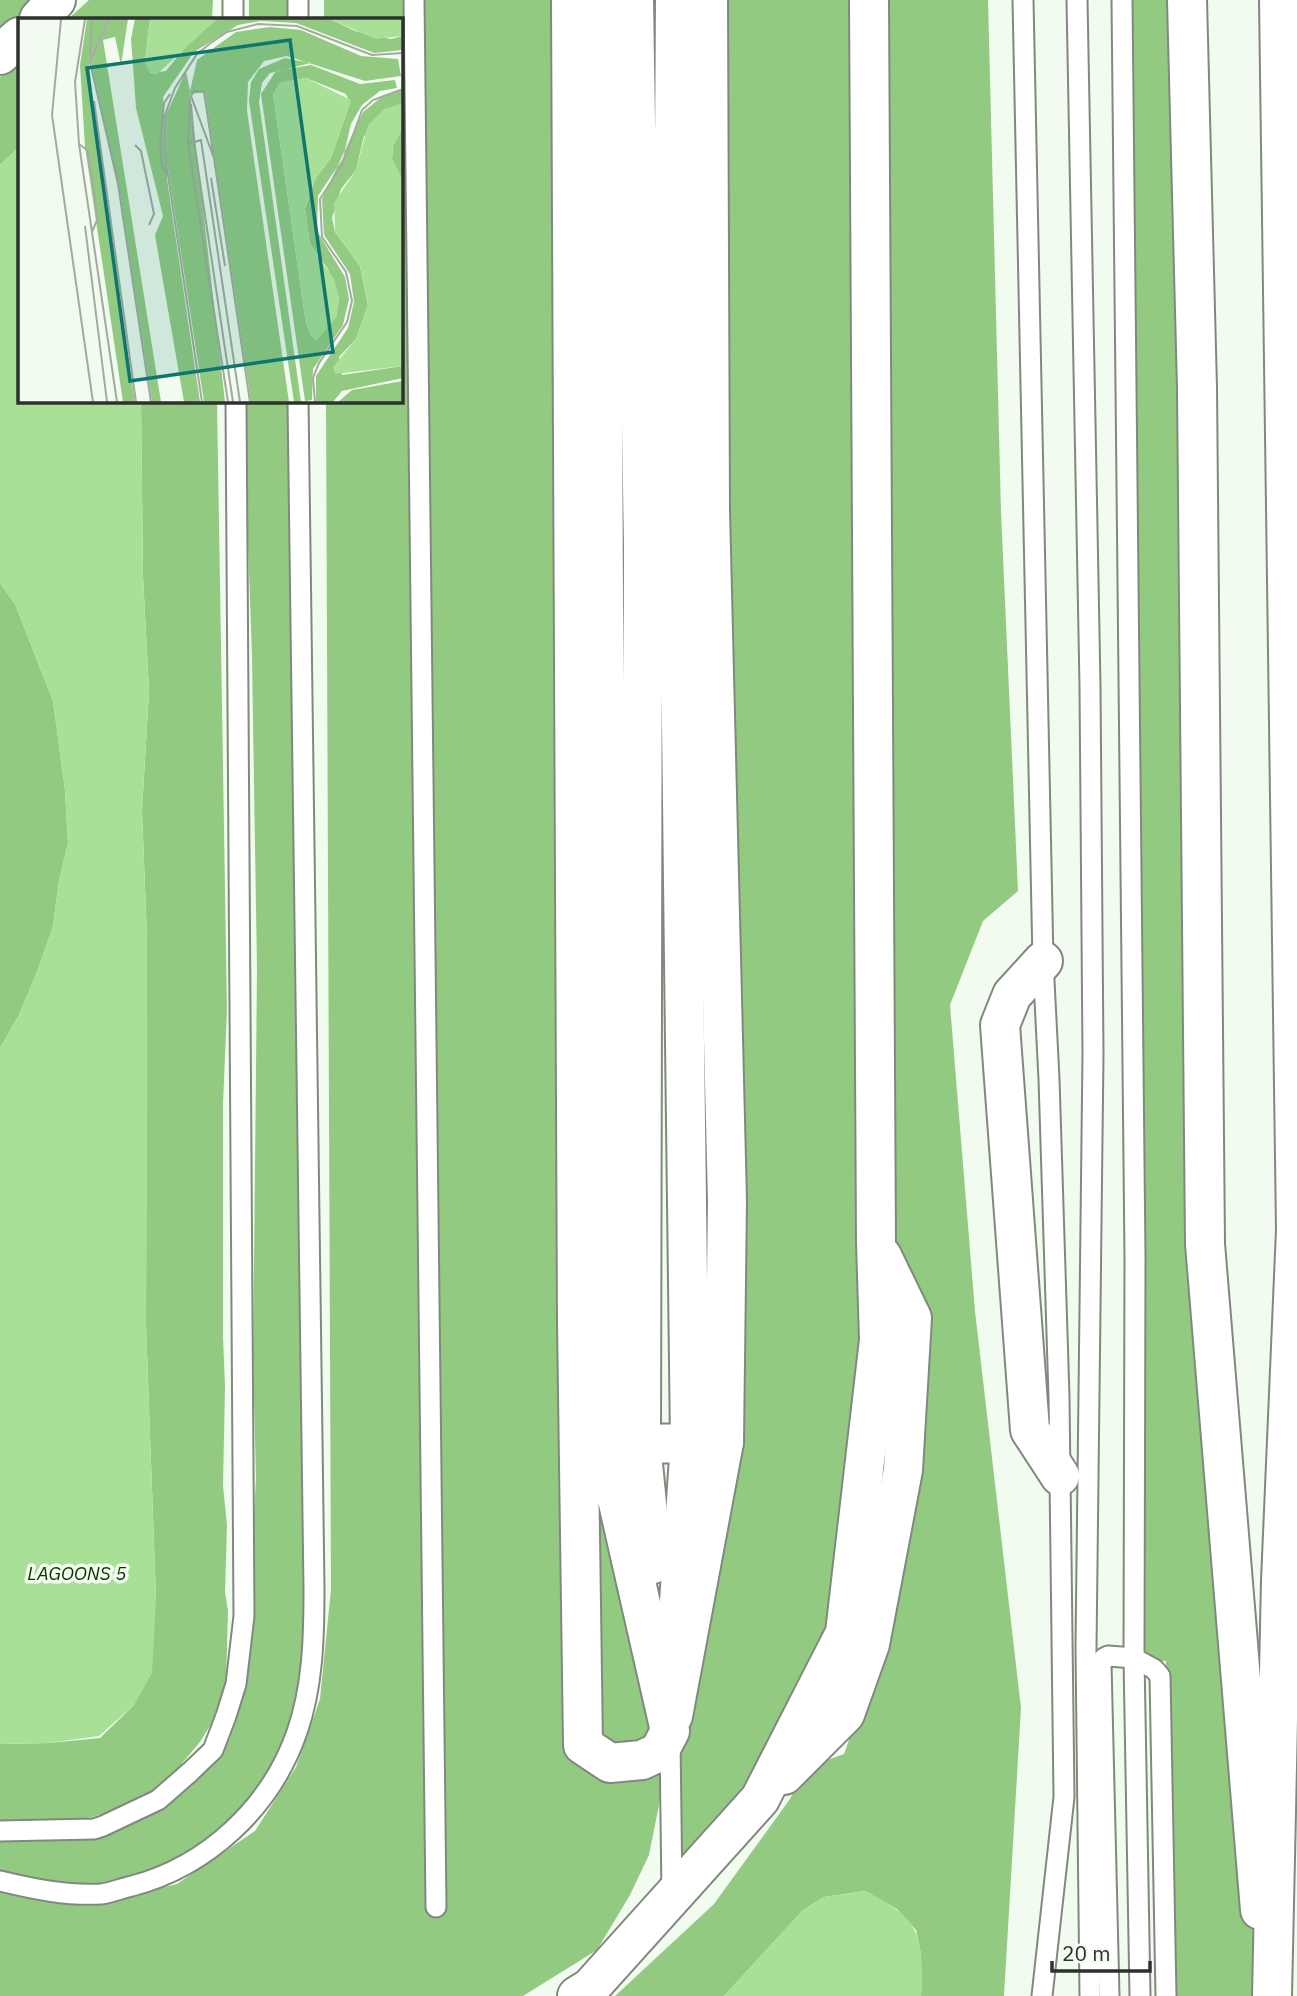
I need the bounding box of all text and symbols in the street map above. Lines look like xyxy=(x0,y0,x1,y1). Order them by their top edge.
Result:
inset map xyxy=(18,18,402,402)
water label: LAGOONS 5 xyxy=(27,1561,127,1585)
scale bar xyxy=(1052,1930,1150,1974)
text: 20 m xyxy=(1062,1939,1111,1967)

